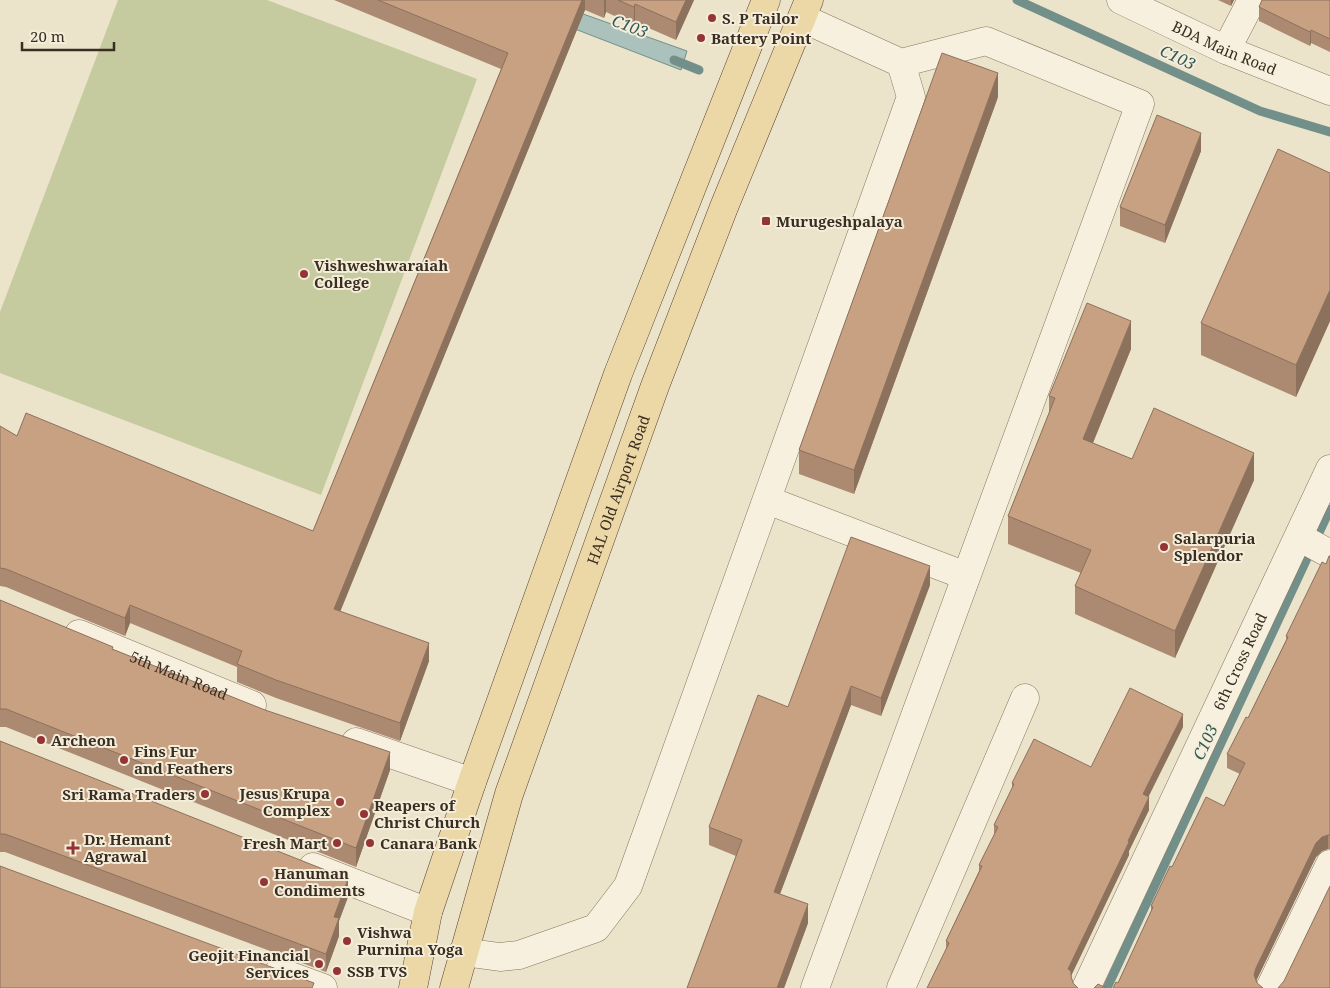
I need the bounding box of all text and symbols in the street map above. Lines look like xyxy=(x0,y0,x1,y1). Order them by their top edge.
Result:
place label: S. P Tailor xyxy=(722,8,799,28)
water label: C103 xyxy=(609,9,651,43)
marker: S. P Tailor xyxy=(706,12,718,24)
street label: BDA Main Road xyxy=(1169,16,1280,79)
scale bar xyxy=(22,20,115,52)
text: 20 m xyxy=(30,26,65,46)
place label: Battery Point xyxy=(711,28,811,48)
marker: Battery Point xyxy=(695,32,707,44)
water label: C103 xyxy=(1157,39,1199,75)
place label: Murugeshpalaya xyxy=(776,211,903,231)
marker: Murugeshpalaya xyxy=(760,215,772,227)
place label: Vishweshwaraiah College xyxy=(314,255,448,292)
marker: Vishweshwaraiah College xyxy=(298,268,310,280)
street label: HAL Old Airport Road xyxy=(582,412,654,567)
place label: Salarpuria Splendor xyxy=(1174,528,1256,565)
marker: Salarpuria Splendor xyxy=(1158,541,1170,553)
street label: 6th Cross Road xyxy=(1208,609,1271,713)
street label: 5th Main Road xyxy=(127,646,231,704)
water label: C103 xyxy=(1187,721,1223,763)
place label: Archeon xyxy=(51,730,116,750)
marker: Archeon xyxy=(35,734,47,746)
place label: Fins Fur and Feathers xyxy=(134,741,233,778)
marker: Fins Fur and Feathers xyxy=(118,754,130,766)
place label: Jesus Krupa Complex xyxy=(239,783,330,820)
place label: Sri Rama Traders xyxy=(62,784,195,804)
marker: Sri Rama Traders xyxy=(199,788,211,800)
place label: Reapers of Christ Church xyxy=(374,795,480,832)
marker: Jesus Krupa Complex xyxy=(334,796,346,808)
marker: Reapers of Christ Church xyxy=(358,808,370,820)
place label: Dr. Hemant Agrawal xyxy=(84,829,170,866)
place label: Fresh Mart xyxy=(243,833,327,853)
place label: Canara Bank xyxy=(380,833,478,853)
marker: Fresh Mart xyxy=(331,837,343,849)
marker: Canara Bank xyxy=(364,837,376,849)
marker: Dr. Hemant Agrawal xyxy=(66,841,80,855)
place label: Hanuman Condiments xyxy=(274,863,365,900)
marker: Hanuman Condiments xyxy=(258,876,270,888)
place label: Vishwa Purnima Yoga xyxy=(357,922,463,959)
marker: Vishwa Purnima Yoga xyxy=(341,935,353,947)
place label: Geojit Financial Services xyxy=(188,945,310,982)
marker: Geojit Financial Services xyxy=(313,958,325,970)
place label: SSB TVS xyxy=(347,961,408,981)
marker: SSB TVS xyxy=(331,965,343,977)

